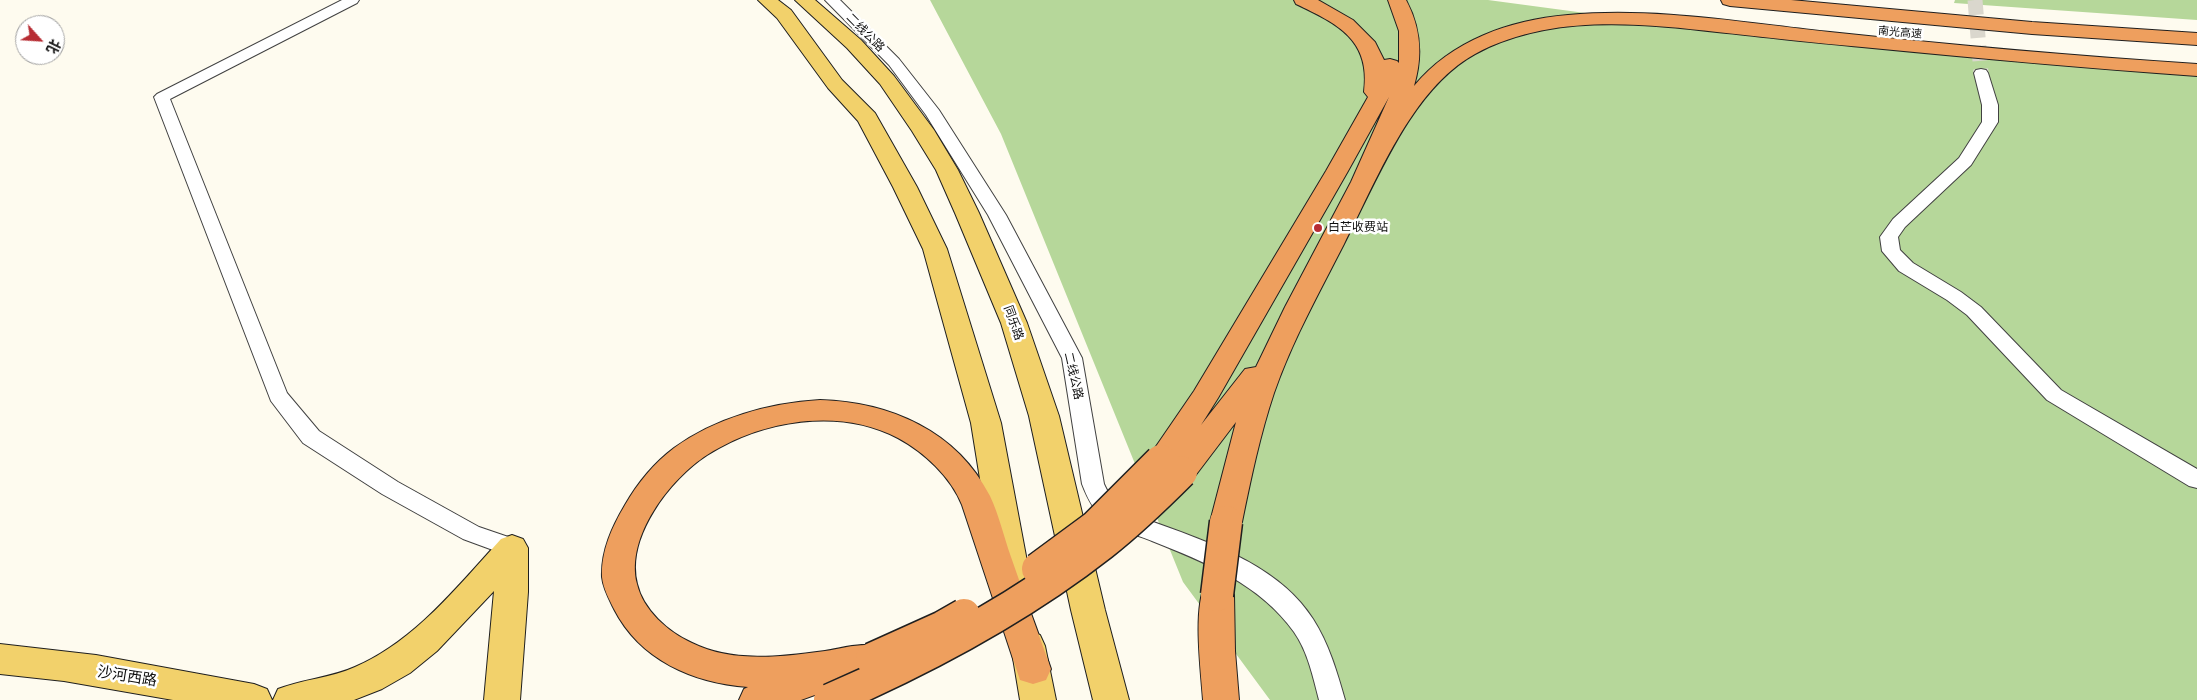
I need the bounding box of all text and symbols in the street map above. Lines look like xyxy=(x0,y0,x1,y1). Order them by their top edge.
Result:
street label: 二线公路 xyxy=(843,11,887,55)
north arrow xyxy=(15,15,65,65)
street label: 南光高速 xyxy=(1878,25,1922,41)
text: 北 xyxy=(43,37,63,56)
place label: 白芒收费站 xyxy=(1328,221,1388,235)
marker: 白芒收费站 xyxy=(1312,222,1324,234)
street label: 同乐路 xyxy=(1000,304,1026,342)
street label: 二线公路 xyxy=(1061,351,1085,401)
street label: 沙河西路 xyxy=(96,663,158,691)

